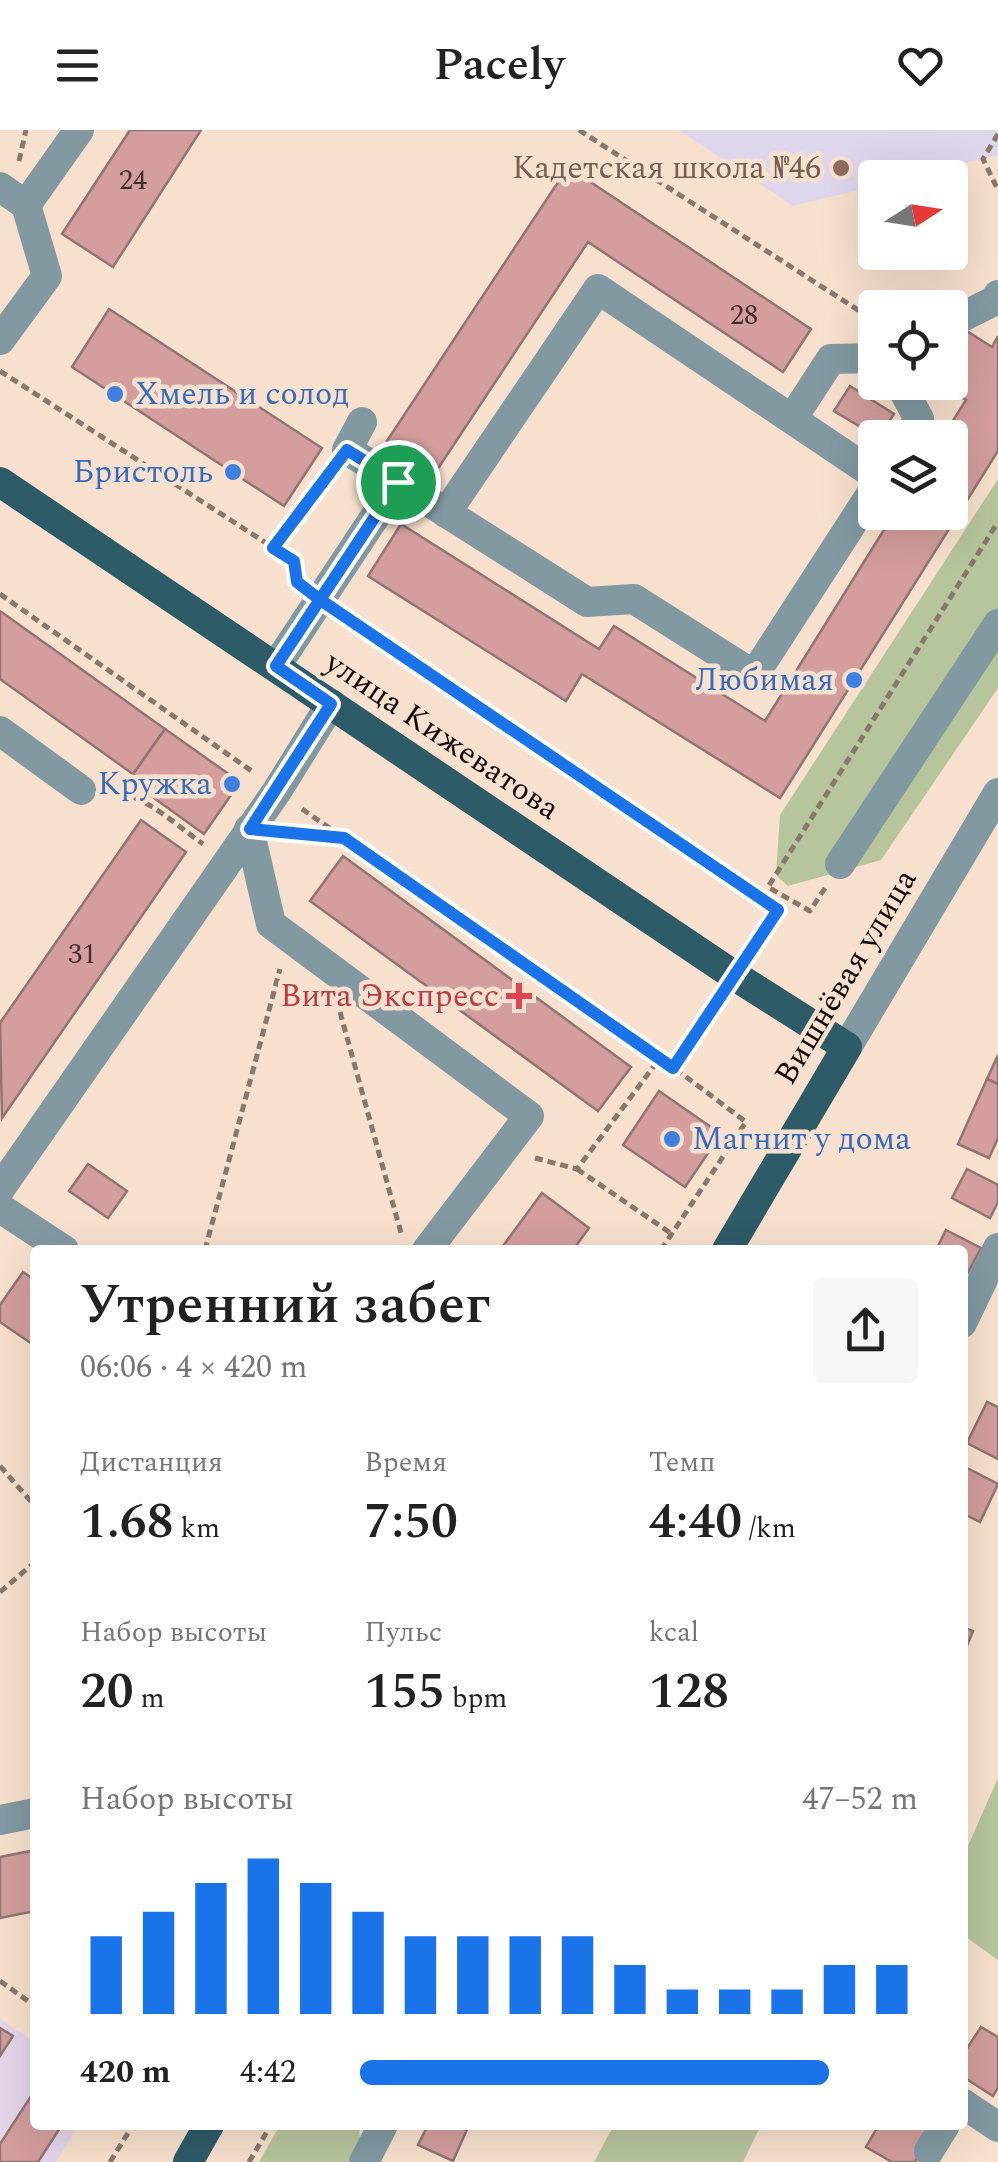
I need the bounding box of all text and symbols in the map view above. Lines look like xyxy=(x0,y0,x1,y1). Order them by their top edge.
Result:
text: Pacely xyxy=(433,31,565,100)
icon: menu xyxy=(50,38,105,93)
icon: heart xyxy=(893,38,948,93)
place label: Кадетская школа №46 xyxy=(512,144,821,193)
marker: Кадетская школа №46 xyxy=(830,157,852,179)
house number: 24 xyxy=(119,159,147,202)
north arrow xyxy=(858,160,968,270)
map controls xyxy=(858,160,968,530)
button: locate xyxy=(858,290,968,400)
house number: 28 xyxy=(730,294,758,337)
place label: Хмель и солод xyxy=(135,370,349,419)
marker: Хмель и солод xyxy=(104,383,126,405)
button: layers xyxy=(858,420,968,530)
pin xyxy=(356,440,441,525)
place label: Бристоль xyxy=(73,448,213,497)
icon: arrive xyxy=(371,455,426,510)
marker: Бристоль xyxy=(222,461,244,483)
street label: улица Кижеватова xyxy=(314,638,570,833)
place label: Любимая xyxy=(695,656,834,705)
marker: Любимая xyxy=(843,669,865,691)
place label: Кружка xyxy=(98,760,212,809)
marker: Кружка xyxy=(221,773,243,795)
street label: Вишнёвая улица xyxy=(762,859,930,1094)
house number: 31 xyxy=(68,933,96,976)
place label: Вита Экспресс xyxy=(280,972,499,1021)
marker: Вита Экспресс xyxy=(508,985,530,1007)
place label: Магнит у дома xyxy=(692,1115,911,1164)
marker: Магнит у дома xyxy=(661,1128,683,1150)
text: Утренний забег xyxy=(80,1264,490,1347)
button: share xyxy=(813,1278,918,1383)
text: 06:06 · 4 × 420 m xyxy=(80,1343,308,1392)
text: Дистанция xyxy=(80,1441,223,1484)
text: Время xyxy=(364,1441,447,1484)
text: Темп xyxy=(649,1441,715,1484)
text: 1.68 xyxy=(80,1484,173,1560)
text: 7:50 xyxy=(364,1484,458,1560)
text: 4:40 xyxy=(649,1484,742,1560)
text: km xyxy=(173,1507,220,1550)
text: /km xyxy=(742,1507,796,1550)
text: Набор высоты xyxy=(80,1611,267,1654)
text: Пульс xyxy=(364,1611,442,1654)
text: kcal xyxy=(649,1611,699,1654)
text: 20 xyxy=(80,1654,134,1730)
text: 155 xyxy=(364,1654,445,1730)
text: 128 xyxy=(649,1654,729,1730)
text: m xyxy=(134,1677,165,1720)
text: bpm xyxy=(445,1677,507,1720)
text: Набор высоты xyxy=(80,1775,294,1824)
text: 47–52 m xyxy=(802,1775,918,1824)
text: 420 m xyxy=(80,2048,171,2097)
text: 4:42 xyxy=(240,2048,296,2097)

